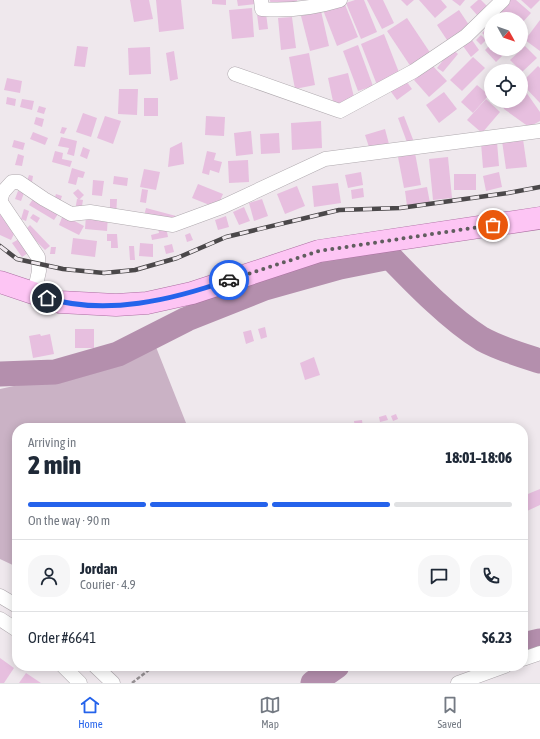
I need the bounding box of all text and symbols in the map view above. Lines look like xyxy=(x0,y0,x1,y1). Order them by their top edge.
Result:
north arrow xyxy=(484,12,528,56)
map controls xyxy=(484,12,528,108)
button: locate xyxy=(484,64,528,108)
pin xyxy=(476,208,510,242)
icon: bag xyxy=(482,214,504,236)
courier xyxy=(209,260,249,300)
icon: car xyxy=(218,269,240,291)
pin xyxy=(30,281,64,315)
icon: home xyxy=(36,287,58,309)
text: Arriving in xyxy=(28,435,76,450)
text: 18:01–18:06 xyxy=(445,449,512,466)
text: 2 min xyxy=(28,450,81,480)
text: On the way · 90 m xyxy=(28,513,110,528)
button: person xyxy=(28,555,70,597)
button: chat xyxy=(418,555,460,597)
button: phone xyxy=(470,555,512,597)
text: Jordan xyxy=(80,560,118,577)
text: Courier · 4.9 xyxy=(80,577,136,592)
text: Order #6641 xyxy=(28,629,96,646)
text: $6.23 xyxy=(482,629,512,646)
tab: Home xyxy=(78,694,103,730)
tab: Map xyxy=(259,694,281,730)
tab: Saved xyxy=(437,694,462,730)

